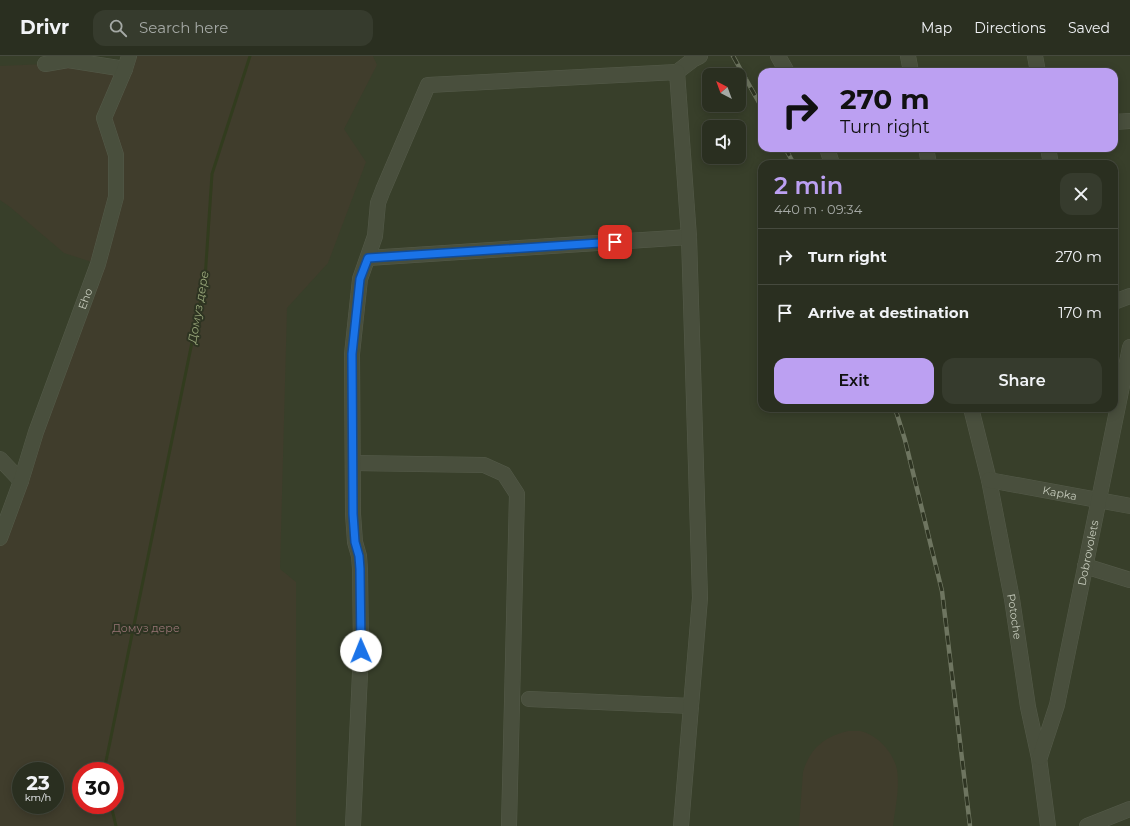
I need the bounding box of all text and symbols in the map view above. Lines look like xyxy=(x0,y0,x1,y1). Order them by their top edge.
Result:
search box xyxy=(93,10,373,46)
text: Drivr xyxy=(20,16,69,39)
icon: search xyxy=(107,17,129,39)
text: Search here xyxy=(139,18,228,37)
text: Map xyxy=(921,19,952,37)
text: Directions xyxy=(974,19,1046,37)
text: Saved xyxy=(1068,19,1110,37)
north arrow xyxy=(702,68,746,112)
map controls xyxy=(702,68,746,164)
text: 270 m xyxy=(840,82,930,116)
icon: right xyxy=(774,84,826,136)
text: Turn right xyxy=(840,116,930,138)
button: sound xyxy=(702,120,746,164)
text: 2 min xyxy=(774,171,843,200)
button: close xyxy=(1060,173,1102,215)
text: 440 m · 09:34 xyxy=(774,201,862,217)
pin xyxy=(598,225,632,259)
icon: arrive xyxy=(604,231,626,253)
icon: right xyxy=(774,246,796,268)
text: Turn right xyxy=(808,247,887,266)
text: 270 m xyxy=(1055,247,1102,266)
water label: Домуз дере xyxy=(184,269,212,346)
street label: Eho xyxy=(75,286,96,311)
icon: arrive xyxy=(774,302,796,324)
text: Arrive at destination xyxy=(808,303,969,322)
text: 170 m xyxy=(1058,303,1102,322)
button: Exit xyxy=(774,358,934,404)
button: Share xyxy=(942,358,1102,404)
street label: Kapka xyxy=(1042,483,1078,503)
street label: Dobrovolets xyxy=(1075,518,1102,587)
street label: Potoche xyxy=(1004,592,1025,641)
park label: Домуз дере xyxy=(112,621,180,635)
position arrow xyxy=(340,630,382,672)
speed limit sign: 30 xyxy=(72,762,124,814)
text: 23 xyxy=(26,771,50,795)
text: km/h xyxy=(25,791,51,804)

